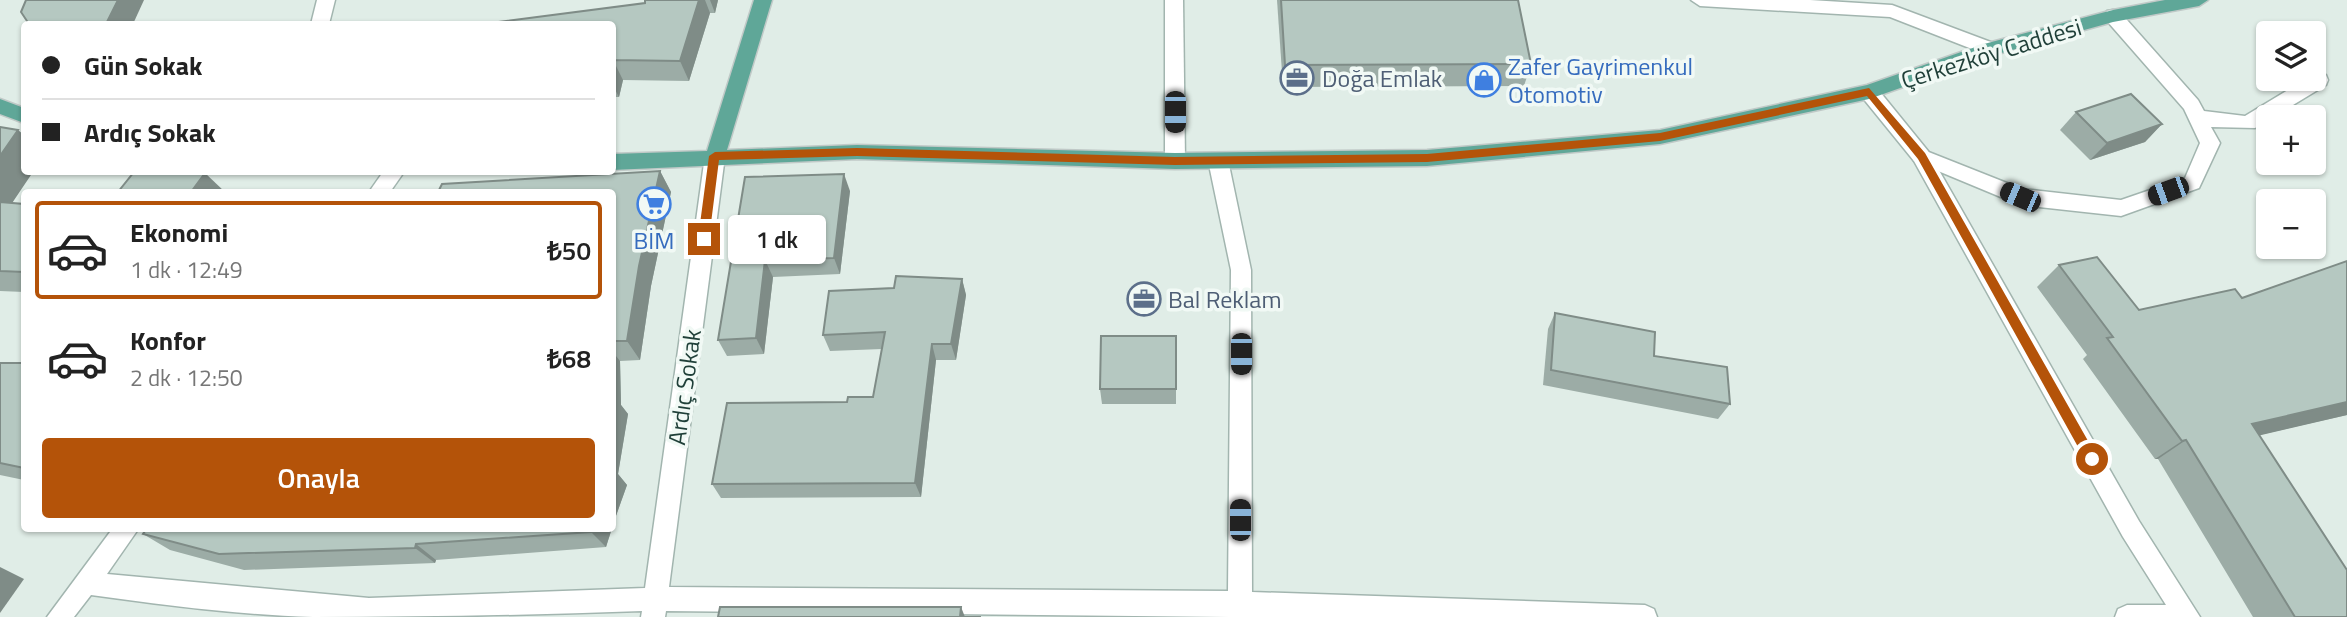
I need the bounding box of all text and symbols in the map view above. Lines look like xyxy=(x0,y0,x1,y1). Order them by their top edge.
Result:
street label: Çerkezköy Caddesi xyxy=(1896,8,2086,98)
map controls xyxy=(2256,21,2326,259)
button: layers xyxy=(2256,21,2326,91)
text: Gün Sokak xyxy=(84,46,202,85)
place label: Zafer Gayrimenkul Otomotiv xyxy=(1508,48,1693,112)
office icon: Doğa Emlak xyxy=(1278,59,1316,97)
place label: Doğa Emlak xyxy=(1322,60,1443,96)
shop icon: Zafer Gayrimenkul Otomotiv xyxy=(1465,61,1503,99)
car xyxy=(1165,91,1186,133)
button: + xyxy=(2256,105,2326,175)
text: Ardıç Sokak xyxy=(84,113,216,152)
car xyxy=(2145,174,2192,208)
car xyxy=(1997,179,2044,215)
supermarket icon: BİM xyxy=(635,185,673,223)
button: − xyxy=(2256,189,2326,259)
text: Ekonomi xyxy=(130,213,228,252)
callout: 1 dk xyxy=(728,215,826,264)
icon: car xyxy=(46,219,109,282)
place label: BİM xyxy=(634,222,674,258)
text: 1 dk xyxy=(756,222,798,257)
route end xyxy=(688,223,720,255)
text: ₺50 xyxy=(547,231,591,270)
text: 1 dk · 12:49 xyxy=(130,252,243,287)
office icon: Bal Reklam xyxy=(1125,280,1163,318)
place label: Bal Reklam xyxy=(1168,281,1281,317)
text: Konfor xyxy=(130,321,206,360)
street label: Ardıç Sokak xyxy=(658,326,710,447)
icon: car xyxy=(46,327,109,390)
car xyxy=(1231,333,1252,375)
text: ₺68 xyxy=(547,339,591,378)
text: 2 dk · 12:50 xyxy=(130,360,243,395)
button: Onayla xyxy=(42,438,595,518)
route start xyxy=(2076,443,2108,475)
car xyxy=(1230,499,1251,541)

